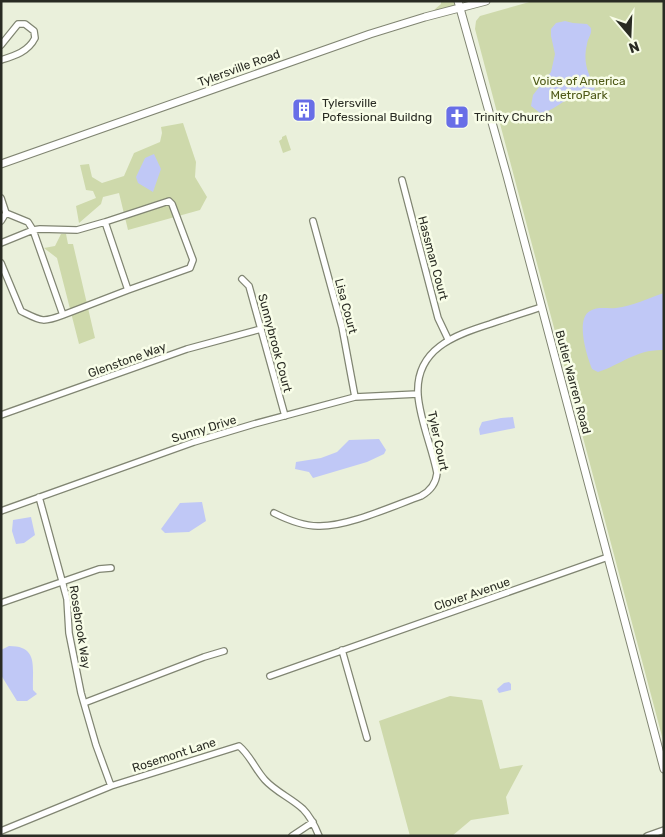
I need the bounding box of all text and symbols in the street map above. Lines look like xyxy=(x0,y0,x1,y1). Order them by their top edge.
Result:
north arrow xyxy=(605,10,655,60)
text: N xyxy=(627,37,642,56)
street label: Tylersville Road xyxy=(196,47,282,89)
park label: Voice of America MetroPark xyxy=(532,74,626,102)
place label: Tylersville Pofessional Buildng xyxy=(322,96,432,124)
building icon: Tylersville Pofessional Buildng xyxy=(291,97,317,123)
church icon: Trinity Church xyxy=(444,104,470,130)
place label: Trinity Church xyxy=(474,110,552,124)
street label: Hassman Court xyxy=(415,215,451,302)
street label: Lisa Court xyxy=(332,277,360,335)
street label: Sunnybrook Court xyxy=(255,292,295,394)
street label: Butler Warren Road xyxy=(552,329,594,435)
street label: Glenstone Way xyxy=(86,339,168,381)
street label: Tyler Court xyxy=(425,410,451,472)
street label: Sunny Drive xyxy=(170,412,238,446)
street label: Clover Avenue xyxy=(432,574,512,614)
street label: Rosebrook Way xyxy=(67,584,94,670)
street label: Rosemont Lane xyxy=(130,735,218,775)

